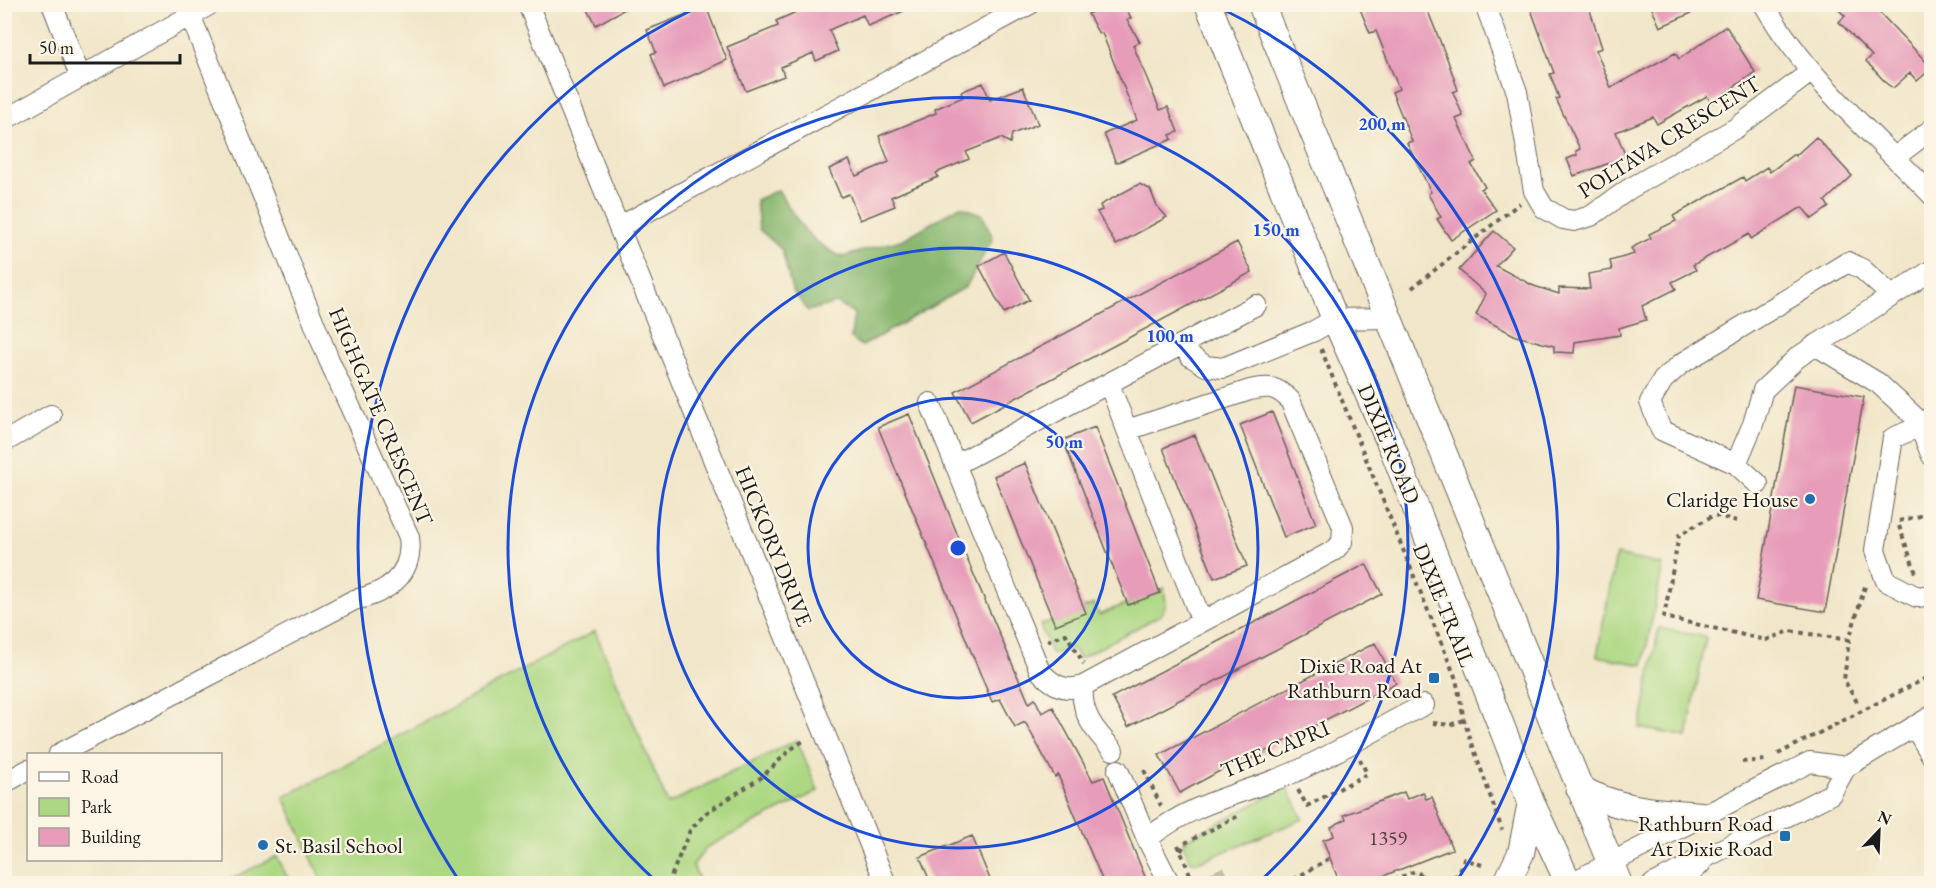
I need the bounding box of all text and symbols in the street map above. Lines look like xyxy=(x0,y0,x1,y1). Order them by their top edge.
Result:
scale bar xyxy=(30,27,180,65)
text: 50 m xyxy=(39,36,74,59)
street label: POLTAVA CRESCENT xyxy=(1572,69,1766,205)
text: 200 m xyxy=(1358,112,1406,135)
text: 150 m xyxy=(1252,218,1300,241)
street label: HIGHGATE CRESCENT xyxy=(322,303,440,530)
text: 100 m xyxy=(1146,324,1194,347)
street label: DIXIE ROAD xyxy=(1351,380,1427,508)
text: 50 m xyxy=(1045,430,1083,453)
street label: HICKORY DRIVE xyxy=(729,461,819,631)
place label: Claridge House xyxy=(1666,485,1798,514)
marker: Claridge House xyxy=(1803,492,1817,506)
centre of rings xyxy=(948,538,968,558)
street label: DIXIE TRAIL xyxy=(1406,539,1482,671)
place label: Dixie Road At Rathburn Road xyxy=(1287,651,1423,705)
marker: Dixie Road At Rathburn Road xyxy=(1427,671,1441,685)
street label: THE CAPRI xyxy=(1216,713,1334,785)
legend xyxy=(27,753,222,861)
text: Road xyxy=(81,765,120,788)
text: Park xyxy=(81,795,112,818)
north arrow xyxy=(1849,801,1909,861)
text: N xyxy=(1875,805,1895,830)
place label: Rathburn Road At Dixie Road xyxy=(1638,809,1774,863)
text: Building xyxy=(81,825,141,848)
house number: 1359 xyxy=(1369,825,1408,851)
marker: Rathburn Road At Dixie Road xyxy=(1778,829,1792,843)
place label: St. Basil School xyxy=(275,831,403,860)
marker: St. Basil School xyxy=(256,838,270,852)

